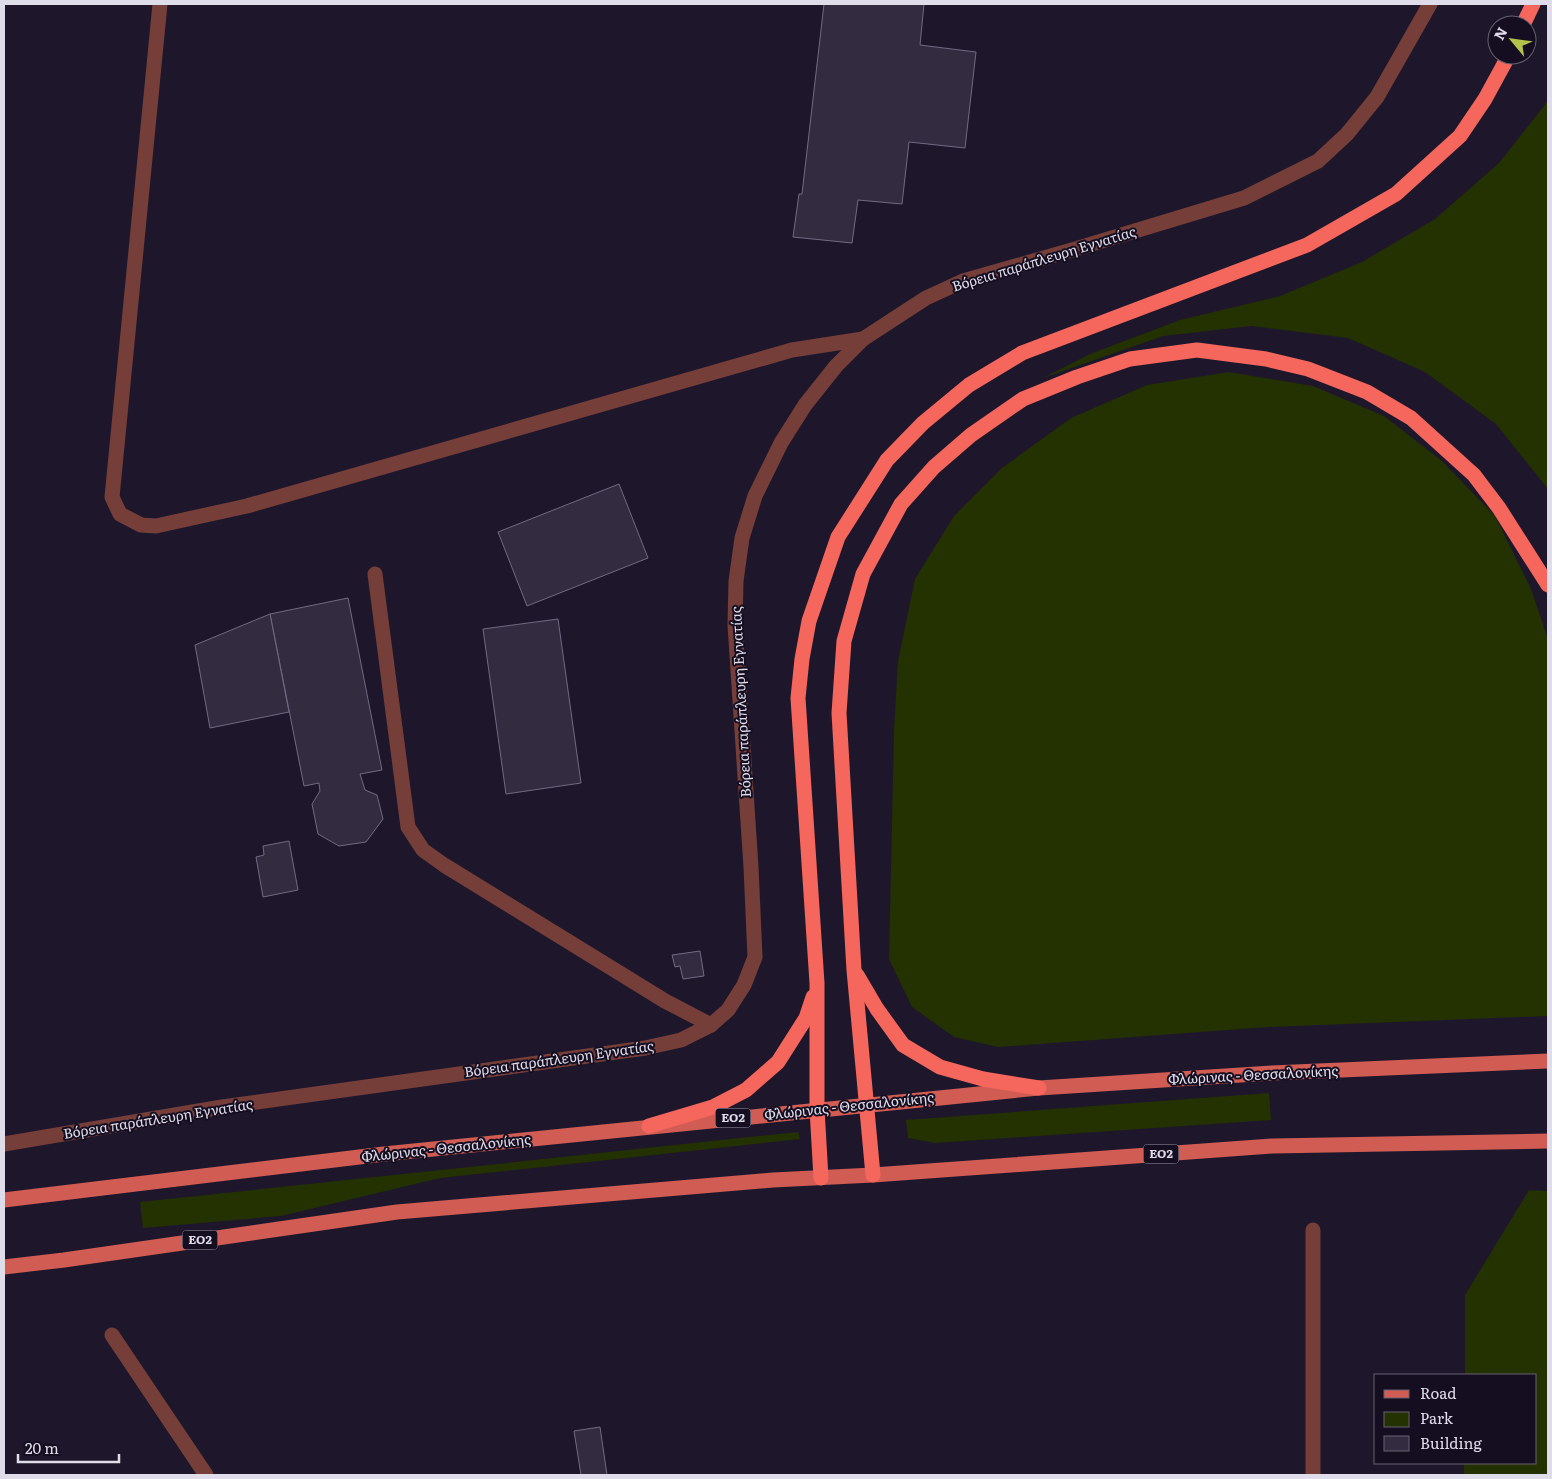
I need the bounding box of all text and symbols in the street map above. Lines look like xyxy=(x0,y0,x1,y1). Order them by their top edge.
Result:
north arrow xyxy=(1487,15,1537,65)
text: N xyxy=(1488,23,1511,43)
street label: Βόρεια παράπλευρη Εγνατίας xyxy=(949,220,1138,296)
street label: Βόρεια παράπλευρη Εγνατίας xyxy=(725,606,755,798)
street label: Βόρεια παράπλευρη Εγνατίας xyxy=(463,1035,655,1081)
street label: Φλώρινας - Θεσσαλονίκης xyxy=(1167,1060,1339,1088)
street label: Φλώρινας - Θεσσαλονίκης xyxy=(763,1086,935,1124)
street label: Βόρεια παράπλευρη Εγνατίας xyxy=(62,1093,254,1143)
road number: ΕΟ2 xyxy=(716,1108,750,1128)
street label: Φλώρινας - Θεσσαλονίκης xyxy=(360,1128,532,1166)
road number: ΕΟ2 xyxy=(1144,1144,1178,1164)
road number: ΕΟ2 xyxy=(182,1230,218,1250)
legend xyxy=(1374,1374,1537,1464)
text: Road xyxy=(1420,1381,1456,1404)
text: Park xyxy=(1420,1406,1454,1429)
text: Building xyxy=(1420,1431,1482,1454)
scale bar xyxy=(18,1432,119,1464)
text: 20 m xyxy=(25,1436,59,1459)

